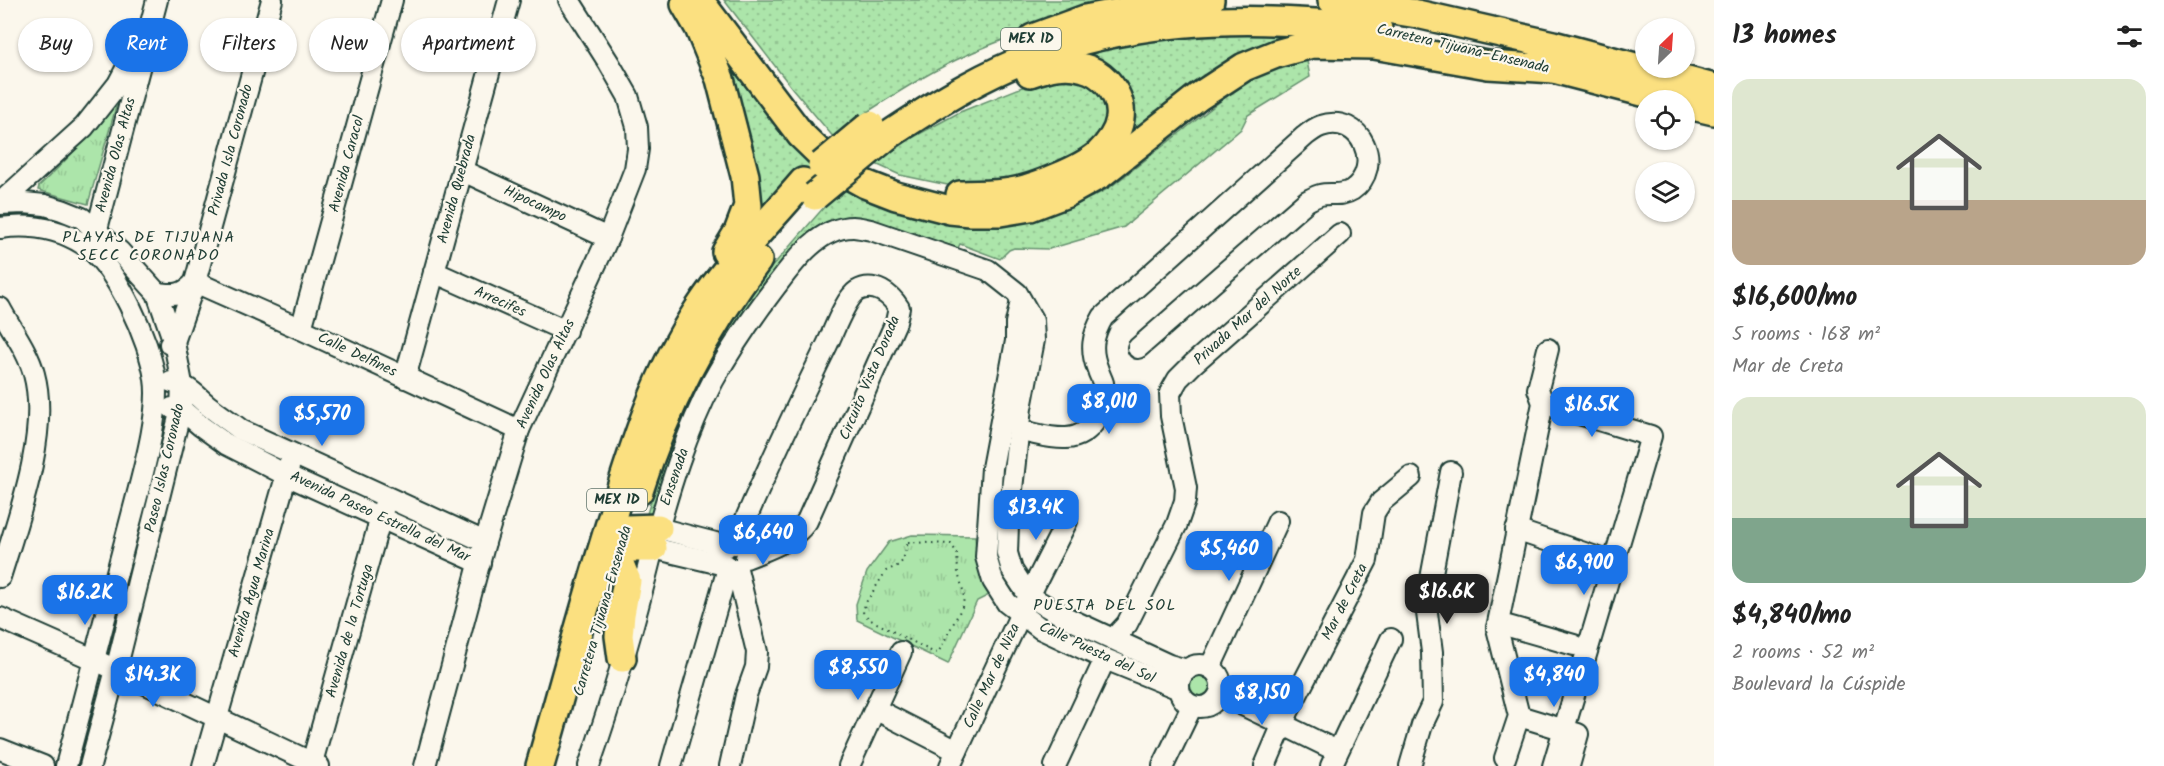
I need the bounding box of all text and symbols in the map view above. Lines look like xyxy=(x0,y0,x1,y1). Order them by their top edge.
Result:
text: 13 homes xyxy=(1732,15,1837,57)
street label: Carretera Tijuana–Ensenada xyxy=(1374,17,1552,81)
chip: Buy xyxy=(18,18,93,72)
chip: Rent xyxy=(105,18,188,72)
chip: Filters xyxy=(200,18,297,72)
chip: New xyxy=(309,18,389,72)
chip: Apartment xyxy=(401,18,536,72)
north arrow xyxy=(1635,18,1695,78)
map controls xyxy=(1635,18,1695,222)
icon: filters xyxy=(2113,20,2146,53)
road number: MEX 1D xyxy=(1001,28,1061,50)
street label: Privada Isla Coronado xyxy=(202,81,260,218)
button: locate xyxy=(1635,90,1695,150)
street label: Avenida Olas Altas xyxy=(89,94,143,215)
street label: Avenida Caracol xyxy=(323,113,372,215)
icon: home xyxy=(1885,118,1993,226)
street label: Avenida Quebrada xyxy=(431,132,483,246)
button: layers xyxy=(1635,162,1695,222)
street label: Hipocampo xyxy=(499,179,571,229)
district label: PLAYAS DE TIJUANA SECC CORONADO xyxy=(62,225,236,268)
street label: Privada Mar del Norte xyxy=(1188,260,1308,371)
text: $16,600/mo xyxy=(1732,277,1857,319)
street label: Arrecifes xyxy=(470,280,530,324)
street label: Circuito Vista Dorada xyxy=(833,312,907,444)
street label: Avenida Olas Altas xyxy=(510,315,582,433)
text: 5 rooms · 168 m² xyxy=(1732,319,1880,351)
street label: Calle Delfines xyxy=(313,326,401,384)
text: Mar de Creta xyxy=(1732,351,1844,383)
pin: $8,010 xyxy=(1060,384,1158,435)
text: $8,010 xyxy=(1081,387,1137,419)
pin: $16.5K xyxy=(1543,387,1641,438)
text: $16.5K xyxy=(1564,390,1620,422)
pin: $5,570 xyxy=(273,396,371,447)
text: $5,570 xyxy=(293,399,351,431)
street label: Paseo Islas Coronado xyxy=(138,401,192,535)
icon: home xyxy=(1885,436,1993,544)
street label: Ensenada xyxy=(654,445,696,509)
street label: Avenida Paseo Estrella del Mar xyxy=(286,465,475,570)
road number: MEX 1D xyxy=(587,489,647,511)
pin: $13.4K xyxy=(987,490,1085,541)
text: $13.4K xyxy=(1008,493,1064,525)
pin: $6,640 xyxy=(714,515,812,566)
text: $6,640 xyxy=(733,518,793,550)
street label: Carretera Tijuana–Ensenada xyxy=(567,523,639,699)
street label: Avenida Agua Marina xyxy=(222,526,282,660)
pin: $5,460 xyxy=(1180,531,1278,582)
text: $5,460 xyxy=(1199,534,1259,566)
pin: $6,900 xyxy=(1535,545,1633,596)
text: $6,900 xyxy=(1555,548,1613,580)
street label: Mar de Creta xyxy=(1315,559,1375,645)
street label: Avenida de la Tortuga xyxy=(319,561,381,701)
pin: $16.6K xyxy=(1398,574,1496,625)
pin: $16.2K xyxy=(36,575,134,626)
text: $16.6K xyxy=(1419,577,1475,609)
text: $16.2K xyxy=(56,578,114,610)
district label: PUESTA DEL SOL xyxy=(1033,593,1177,618)
text: $4,840/mo xyxy=(1732,595,1852,637)
street label: Calle Puesta del Sol xyxy=(1035,616,1159,691)
street label: Calle Mar de Niza xyxy=(957,619,1027,733)
text: 2 rooms · 52 m² xyxy=(1732,637,1874,669)
pin: $8,550 xyxy=(809,650,907,701)
text: $8,550 xyxy=(828,653,888,685)
pin: $14.3K xyxy=(104,657,202,708)
pin: $4,840 xyxy=(1505,657,1603,708)
text: $14.3K xyxy=(125,660,181,692)
text: $4,840 xyxy=(1524,660,1584,692)
text: Boulevard la Cúspide xyxy=(1732,669,1905,701)
pin: $8,150 xyxy=(1213,675,1311,726)
text: $8,150 xyxy=(1234,678,1290,710)

